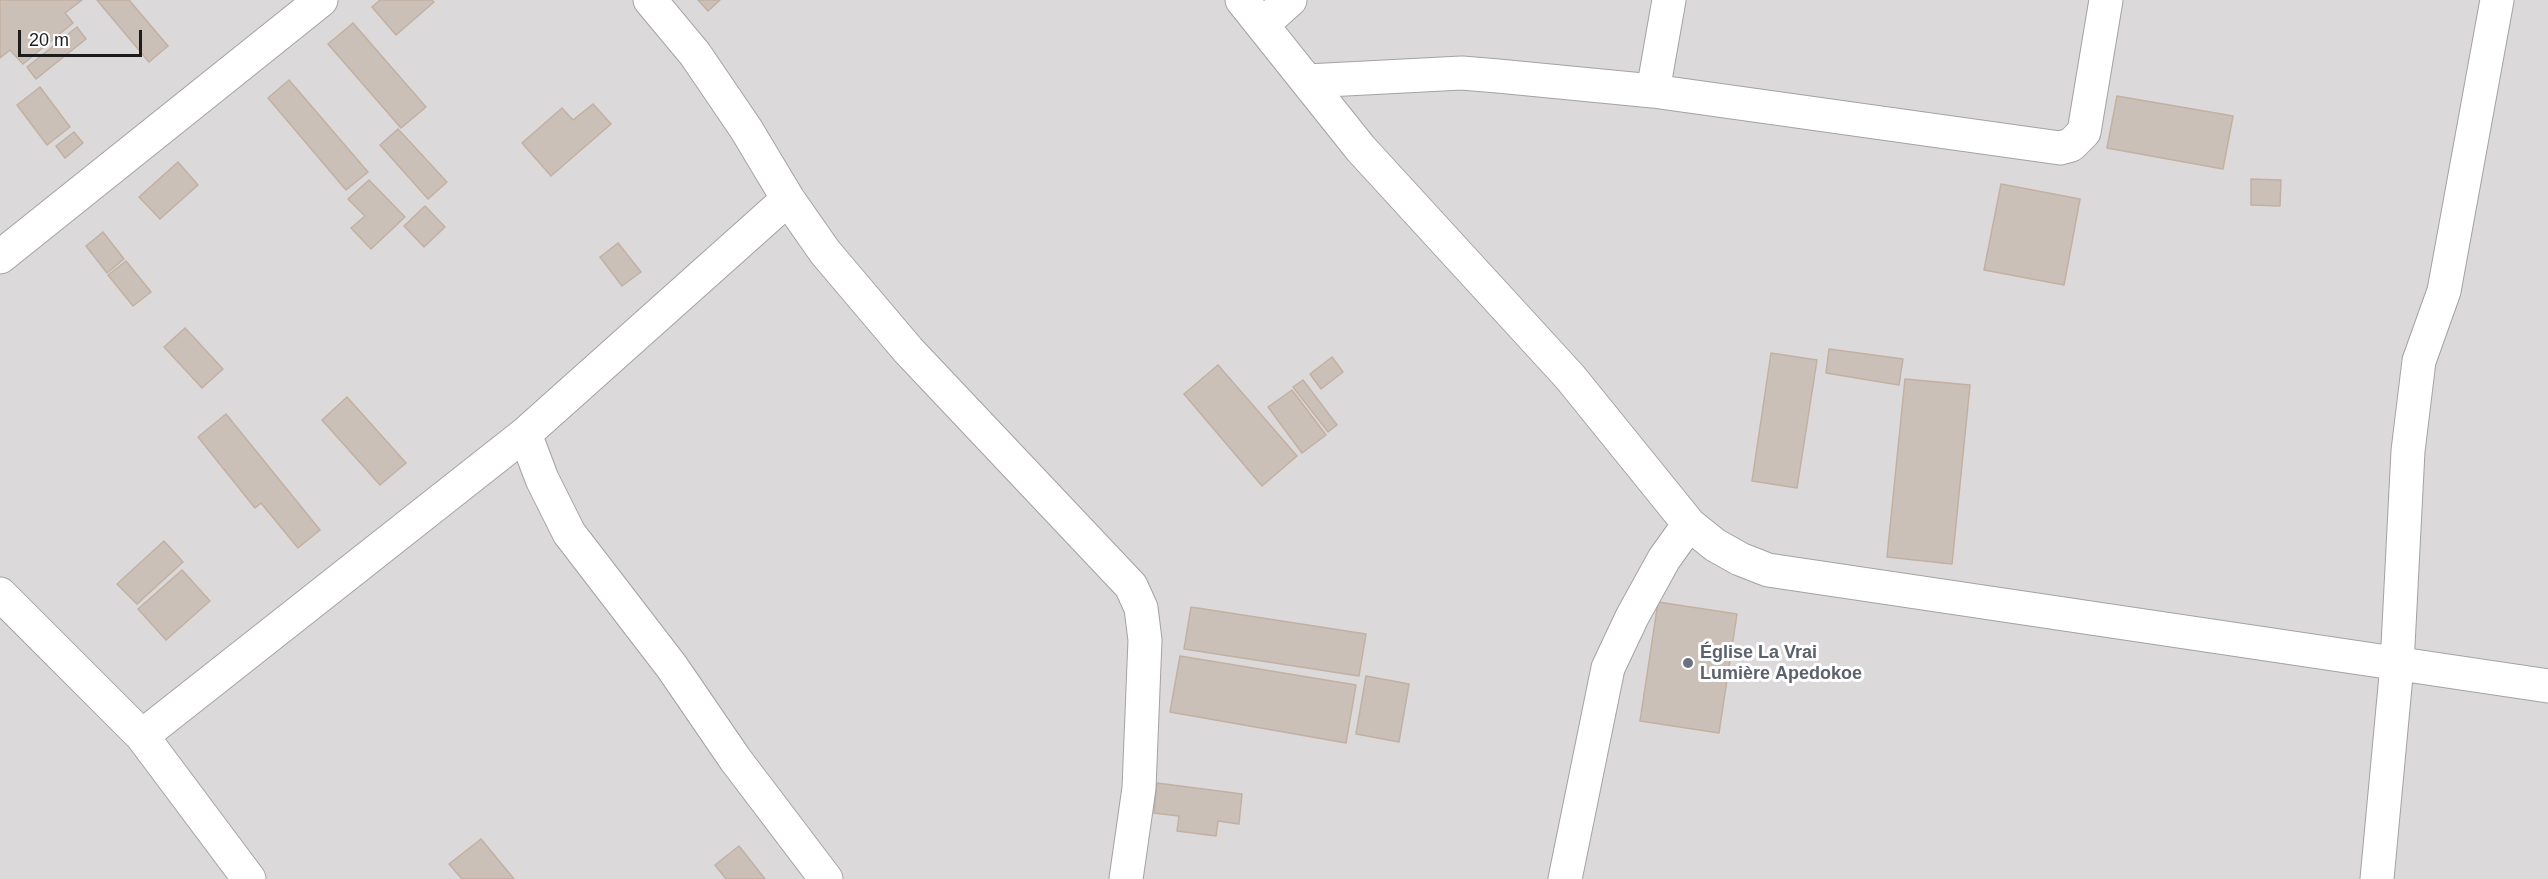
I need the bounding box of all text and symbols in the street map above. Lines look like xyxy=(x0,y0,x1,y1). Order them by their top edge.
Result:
scale bar xyxy=(21,18,146,56)
text: 20 m xyxy=(29,30,69,50)
place label: Église La Vrai Lumière Apedokoe xyxy=(1700,642,1862,684)
marker: Église La Vrai Lumière Apedokoe xyxy=(1681,656,1695,670)

